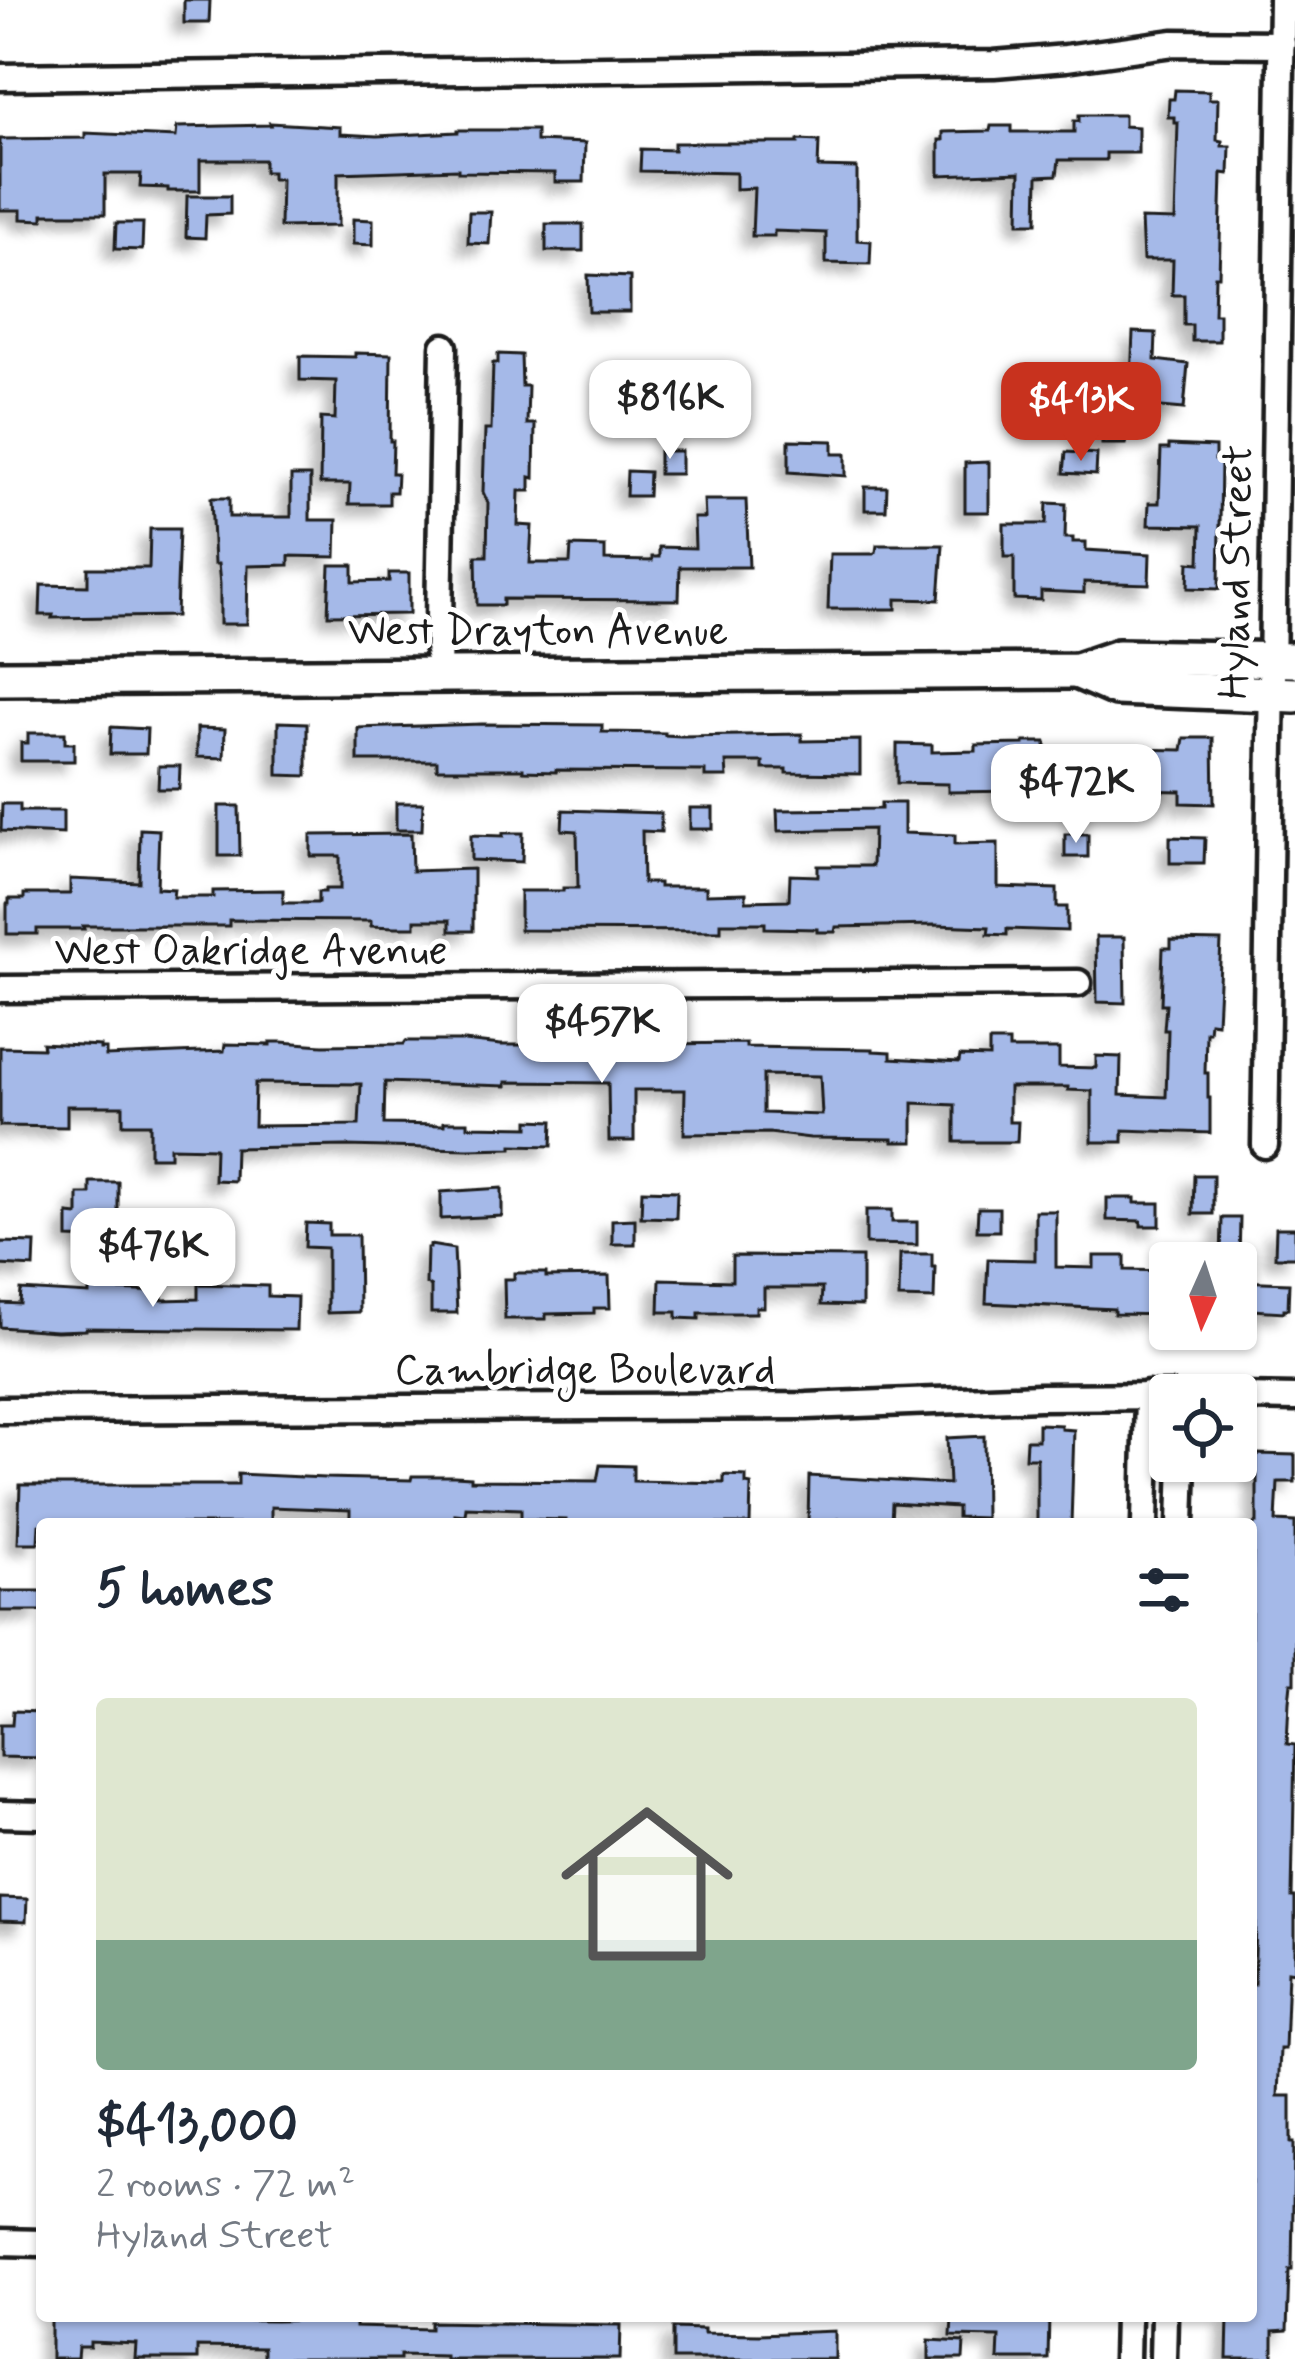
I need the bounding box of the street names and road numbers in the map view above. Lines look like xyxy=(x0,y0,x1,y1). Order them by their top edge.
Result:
street label: Hyland Street xyxy=(1208,444,1267,700)
street label: West Drayton Avenue xyxy=(348,605,728,660)
street label: West Oakridge Avenue xyxy=(54,925,448,980)
street label: Cambridge Boulevard xyxy=(395,1344,775,1402)

